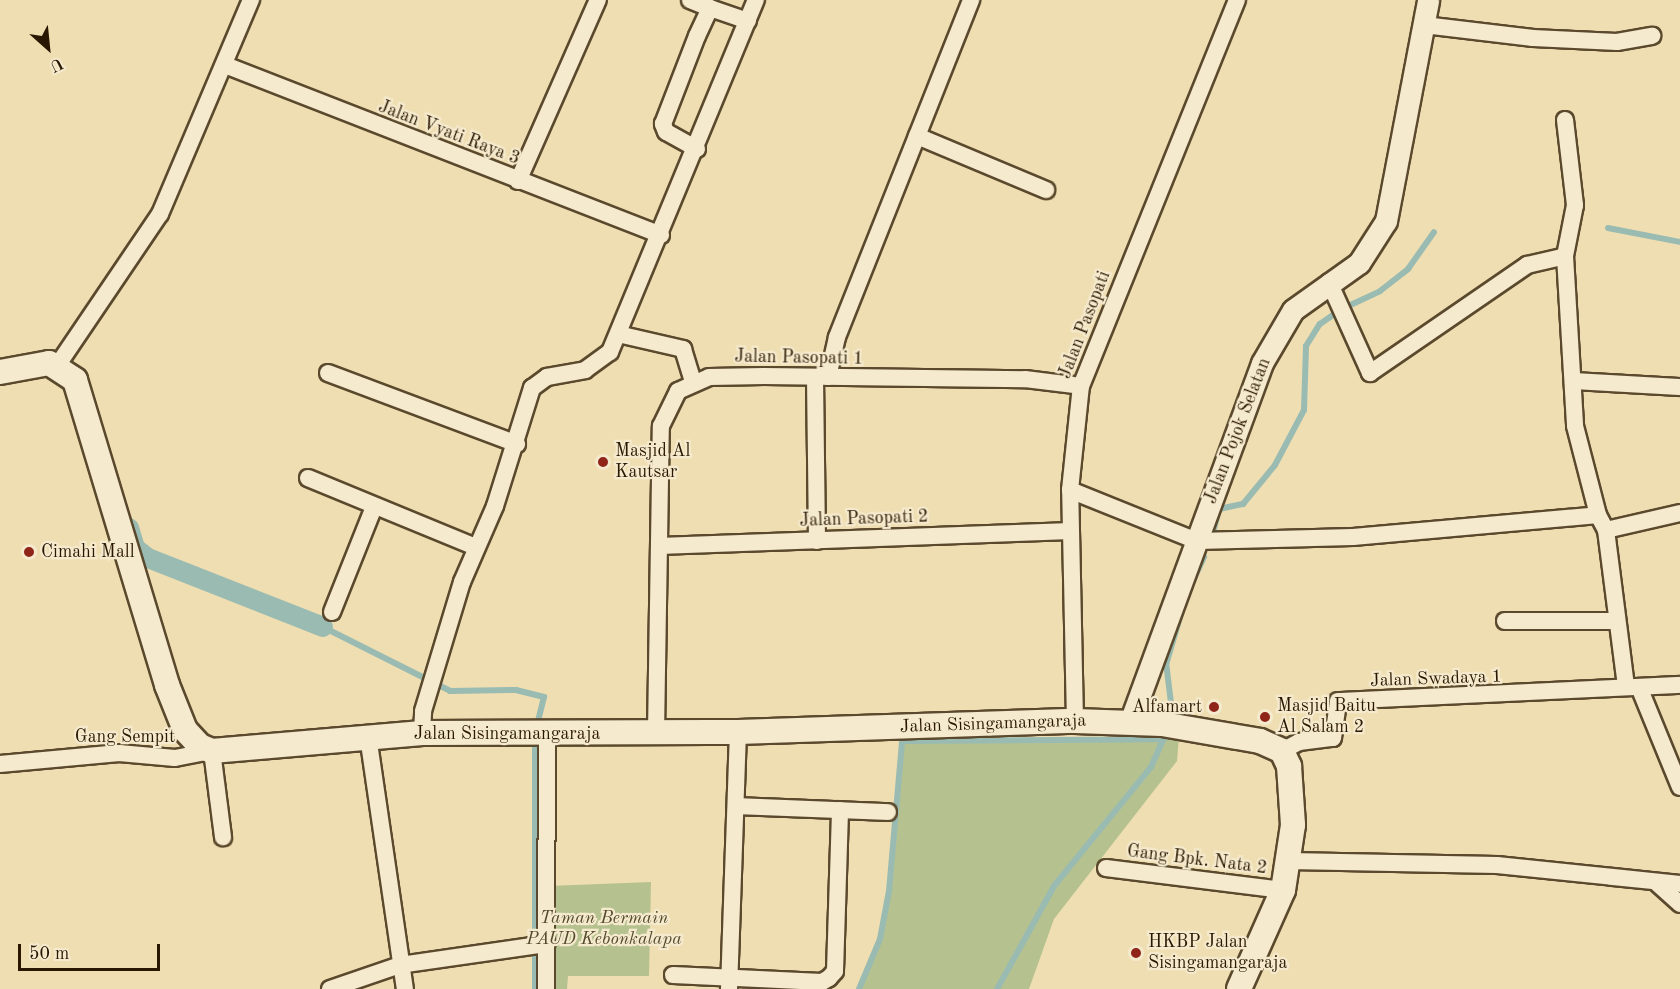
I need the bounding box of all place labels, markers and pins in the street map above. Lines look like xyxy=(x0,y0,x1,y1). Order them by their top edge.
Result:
place label: Masjid Al Kautsar xyxy=(615,441,690,484)
marker: Masjid Al Kautsar xyxy=(596,455,610,469)
place label: Cimahi Mall xyxy=(41,541,134,563)
marker: Cimahi Mall xyxy=(22,545,36,559)
place label: Alfamart xyxy=(1132,696,1202,718)
place label: Masjid Baitu Al Salam 2 xyxy=(1277,696,1376,738)
marker: Alfamart xyxy=(1207,700,1221,714)
marker: Masjid Baitu Al Salam 2 xyxy=(1258,710,1272,724)
place label: HKBP Jalan Sisingamangaraja xyxy=(1148,932,1287,974)
marker: HKBP Jalan Sisingamangaraja xyxy=(1129,946,1143,960)

